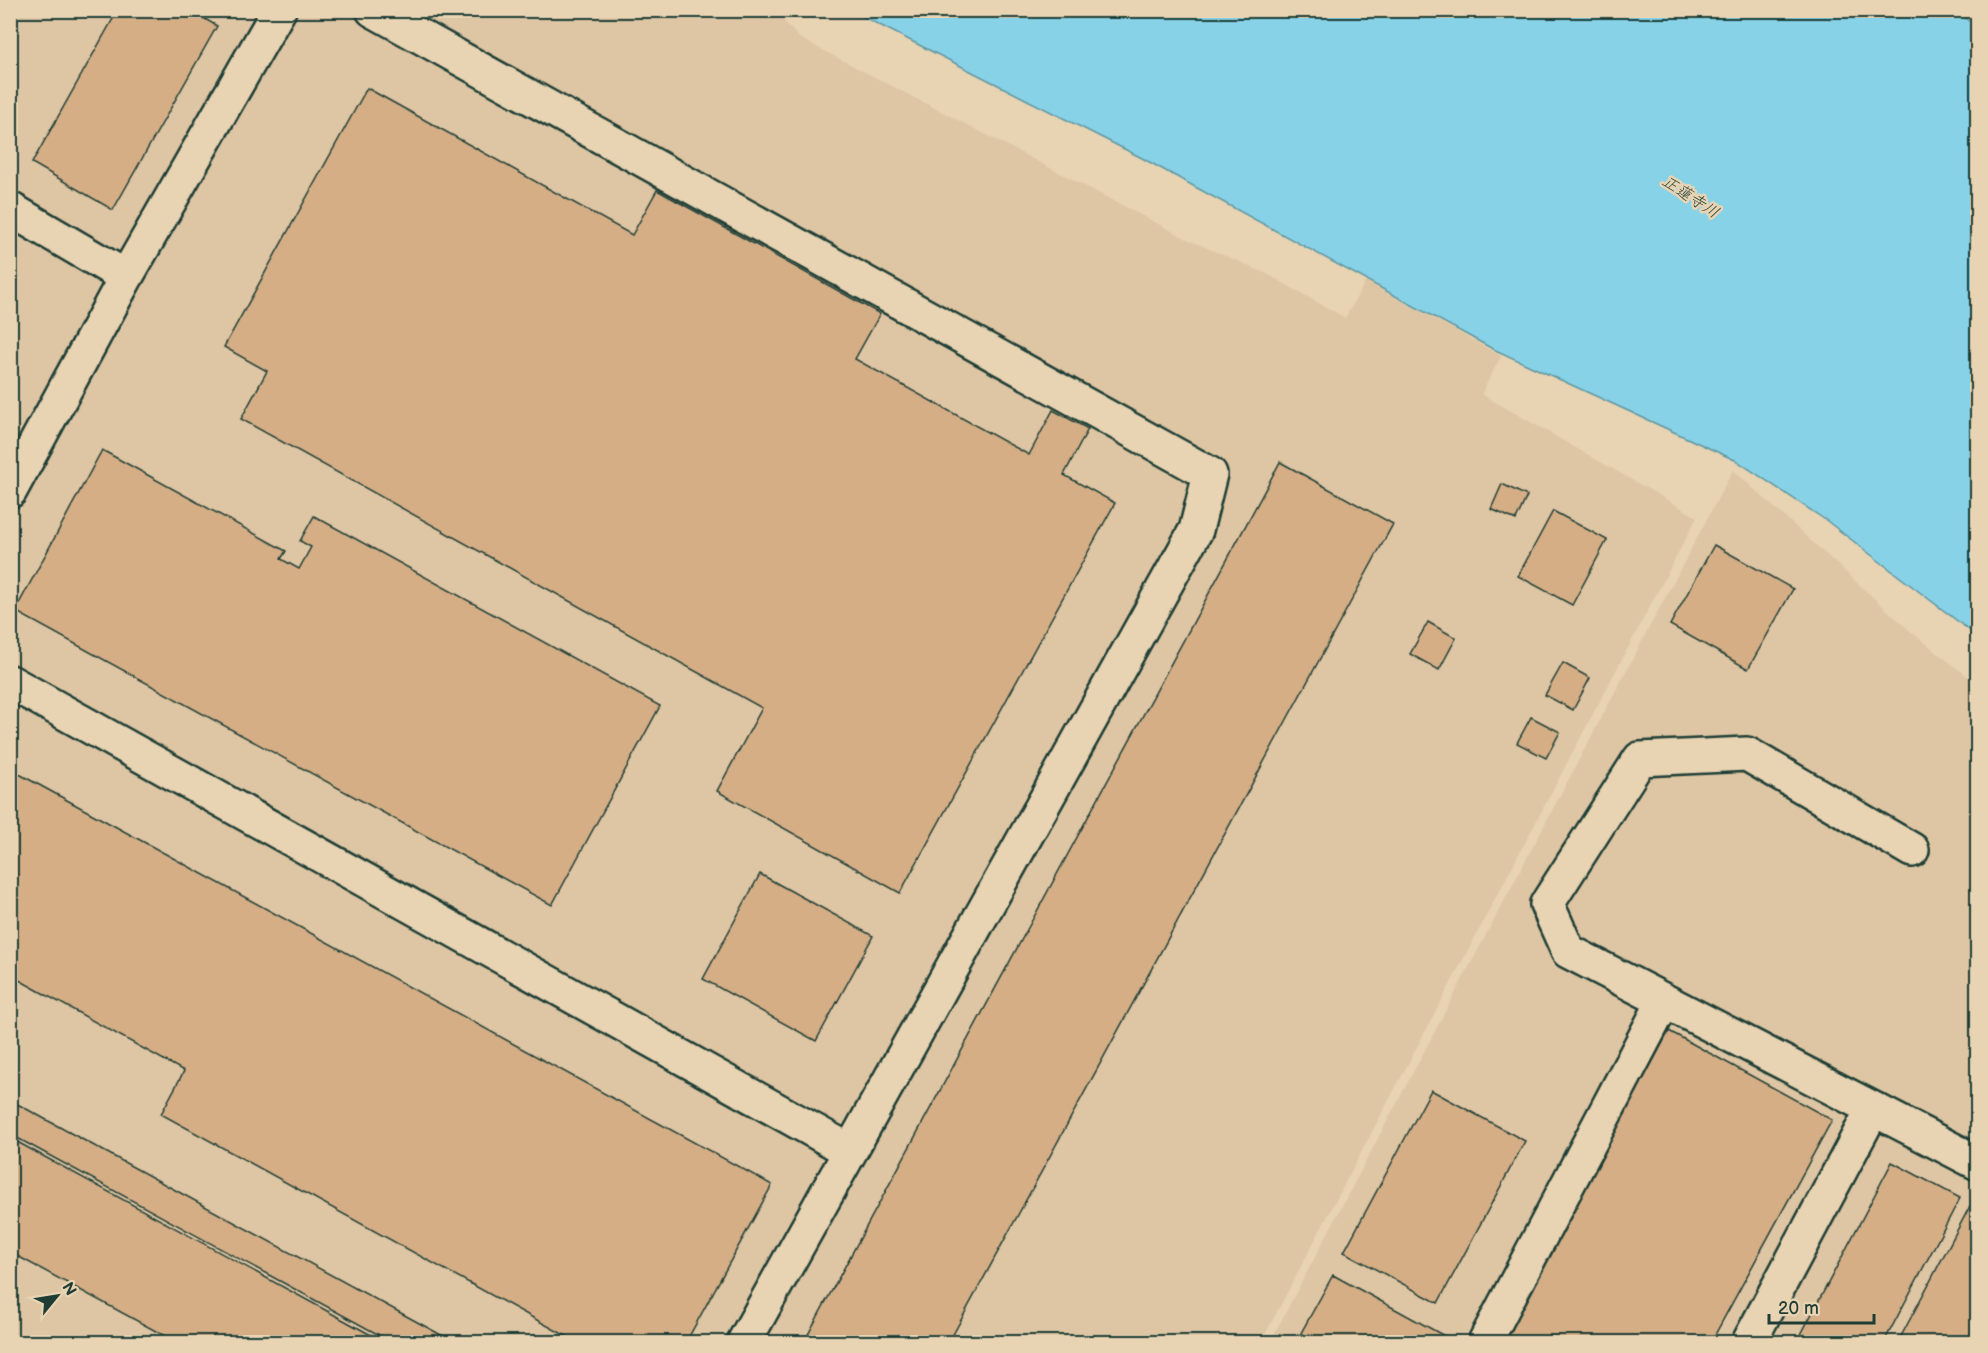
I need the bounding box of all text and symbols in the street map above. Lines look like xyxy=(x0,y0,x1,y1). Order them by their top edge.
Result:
water label: 正蓮寺川 xyxy=(1658,172,1722,223)
north arrow xyxy=(27,1266,87,1326)
text: N xyxy=(57,1279,80,1299)
scale bar xyxy=(1769,1287,1874,1325)
text: 20 m xyxy=(1778,1298,1819,1319)

